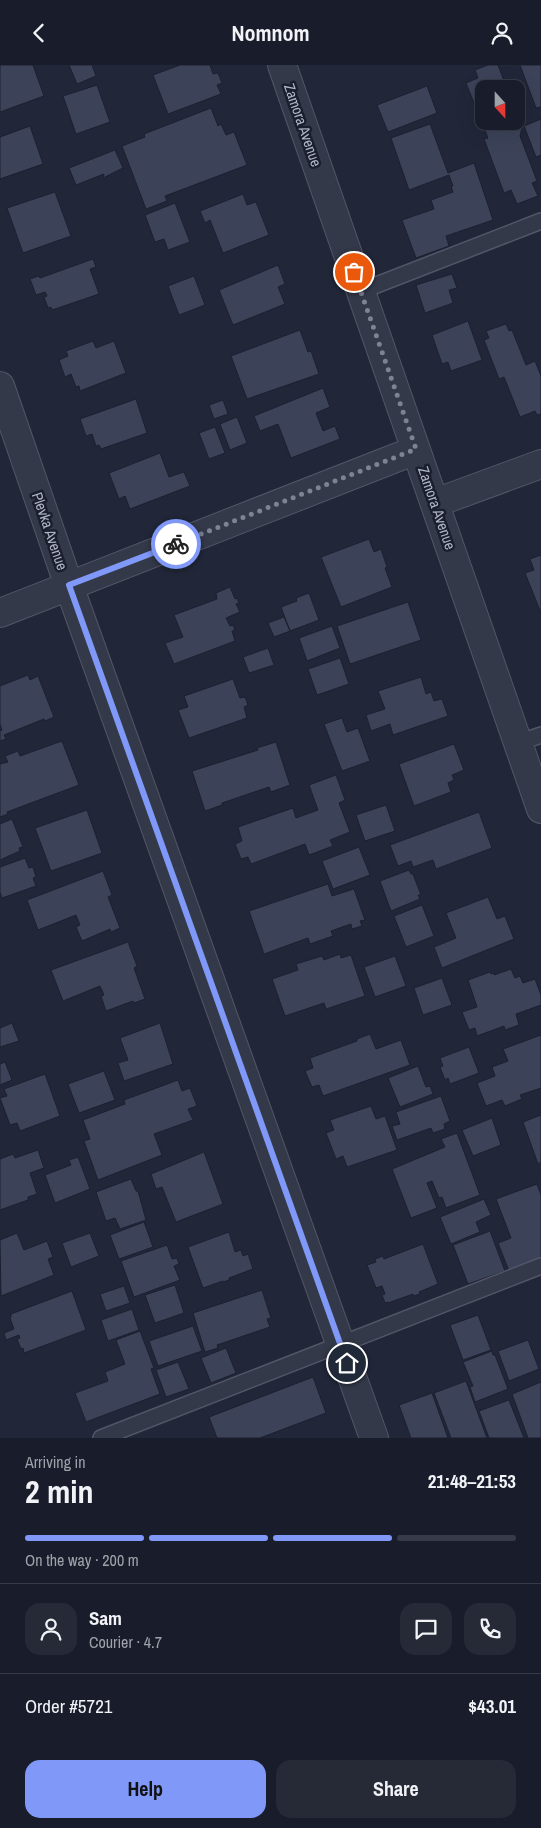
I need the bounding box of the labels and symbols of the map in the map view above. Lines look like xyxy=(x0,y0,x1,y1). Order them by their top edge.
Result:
north arrow xyxy=(475,80,525,130)
street label: Zamora Avenue xyxy=(279,81,327,170)
pin xyxy=(333,251,375,293)
street label: Zamora Avenue xyxy=(413,464,461,553)
street label: Plevka Avenue xyxy=(27,489,73,573)
courier xyxy=(151,519,201,569)
pin xyxy=(326,1342,368,1384)

